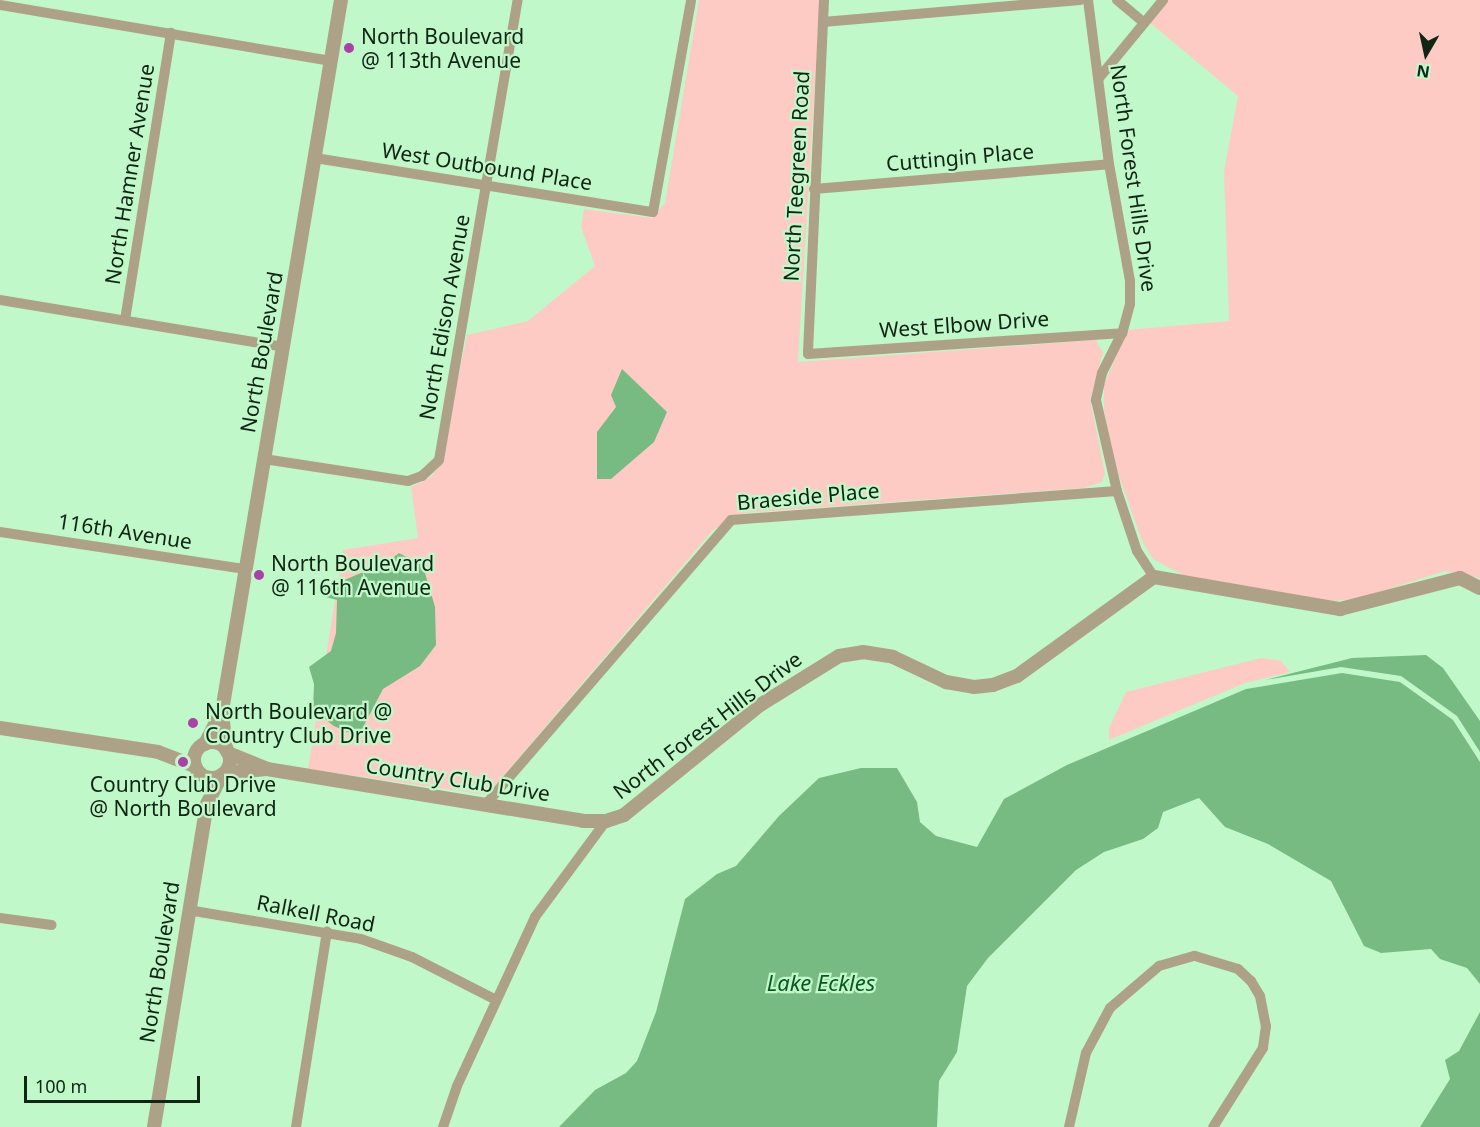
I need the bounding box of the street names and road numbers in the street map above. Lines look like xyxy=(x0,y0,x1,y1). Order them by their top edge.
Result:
street label: North Hamner Avenue xyxy=(99,62,159,286)
street label: North Forest Hills Drive xyxy=(1106,63,1162,293)
street label: North Teegreen Road xyxy=(778,70,814,282)
street label: West Outbound Place xyxy=(380,137,594,195)
street label: Cuttingin Place xyxy=(885,138,1035,176)
street label: North Edison Avenue xyxy=(414,212,474,422)
street label: North Boulevard xyxy=(234,269,288,435)
street label: West Elbow Drive xyxy=(878,305,1050,343)
street label: Braeside Place xyxy=(736,477,880,515)
street label: 116th Avenue xyxy=(56,508,194,554)
street label: North Forest Hills Drive xyxy=(608,646,806,804)
street label: Country Club Drive xyxy=(364,752,552,806)
street label: North Boulevard xyxy=(134,879,184,1045)
street label: Ralkell Road xyxy=(255,889,377,937)

